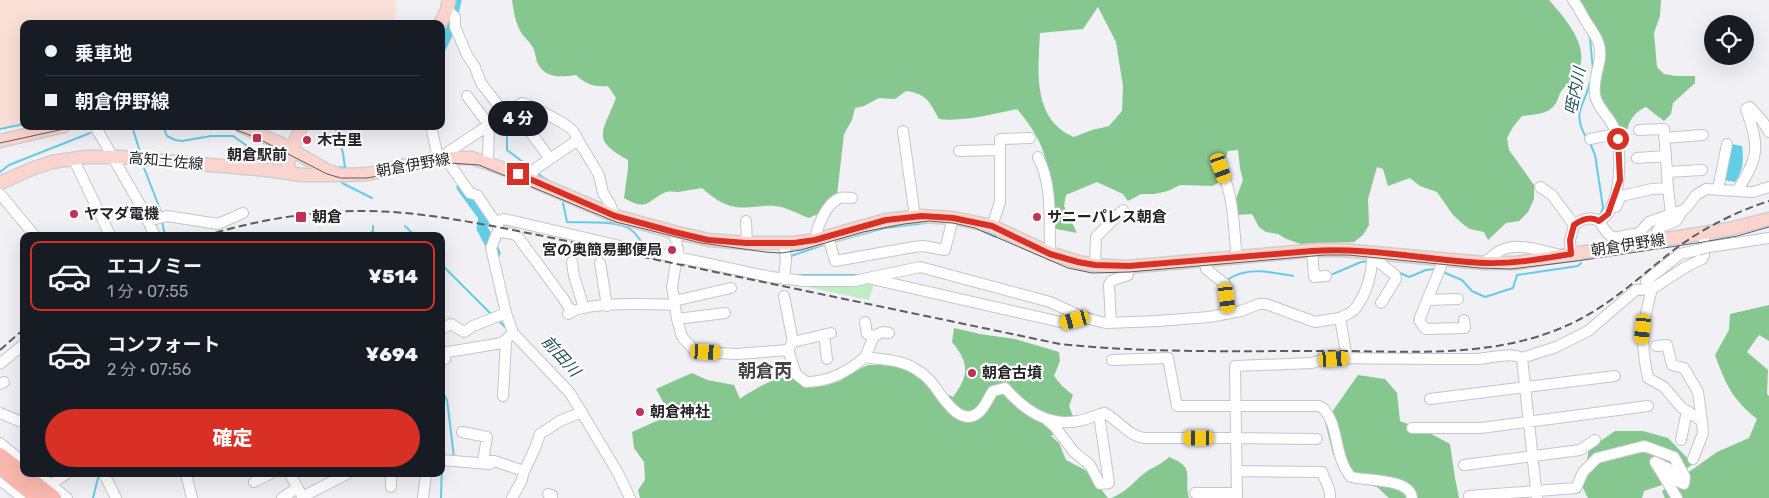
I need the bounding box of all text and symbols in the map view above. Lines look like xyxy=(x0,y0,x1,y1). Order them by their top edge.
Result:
map controls xyxy=(1704,15,1754,65)
button: locate xyxy=(1704,15,1754,65)
text: 乗車地 xyxy=(75,42,132,65)
water label: 咥内川 xyxy=(1561,64,1589,116)
text: 朝倉伊野線 xyxy=(75,90,170,113)
callout: 4 分 xyxy=(488,101,548,136)
text: 4 分 xyxy=(503,109,533,128)
route start xyxy=(1607,128,1629,150)
place label: 木古里 xyxy=(317,131,362,149)
marker: 朝倉駅前 xyxy=(251,132,263,144)
marker: 木古里 xyxy=(301,134,313,146)
place label: 朝倉駅前 xyxy=(227,146,287,164)
street label: 高知土佐線 xyxy=(128,149,204,173)
street label: 朝倉伊野線 xyxy=(374,150,452,180)
car xyxy=(1209,151,1232,185)
route end xyxy=(507,163,529,185)
place label: ヤマダ電機 xyxy=(84,205,159,223)
marker: ヤマダ電機 xyxy=(68,208,80,220)
place label: 朝倉 xyxy=(312,208,342,226)
place label: サニーパレス朝倉 xyxy=(1047,208,1167,226)
marker: 朝倉 xyxy=(294,210,308,224)
marker: サニーパレス朝倉 xyxy=(1031,211,1043,223)
street label: 朝倉伊野線 xyxy=(1590,230,1666,260)
place label: 宮の奥簡易郵便局 xyxy=(542,241,662,259)
marker: 宮の奥簡易郵便局 xyxy=(666,244,678,256)
icon: car xyxy=(47,254,92,299)
text: エコノミー xyxy=(107,255,202,278)
text: ¥514 xyxy=(368,265,418,288)
text: 1 分 · 07:55 xyxy=(107,282,188,301)
car xyxy=(1217,282,1236,314)
car xyxy=(1058,309,1091,331)
car xyxy=(1633,313,1652,345)
icon: car xyxy=(47,332,92,377)
water label: 前田川 xyxy=(538,332,585,382)
text: コンフォート xyxy=(107,333,220,356)
text: ¥694 xyxy=(366,343,418,366)
car xyxy=(690,344,721,360)
car xyxy=(1318,351,1349,367)
text: 2 分 · 07:56 xyxy=(107,360,191,379)
district label: 朝倉丙 xyxy=(738,360,792,382)
place label: 朝倉古墳 xyxy=(982,364,1042,382)
marker: 朝倉古墳 xyxy=(966,367,978,379)
place label: 朝倉神社 xyxy=(650,403,710,421)
marker: 朝倉神社 xyxy=(634,406,646,418)
button: 確定 xyxy=(45,409,420,467)
car xyxy=(1184,431,1214,446)

